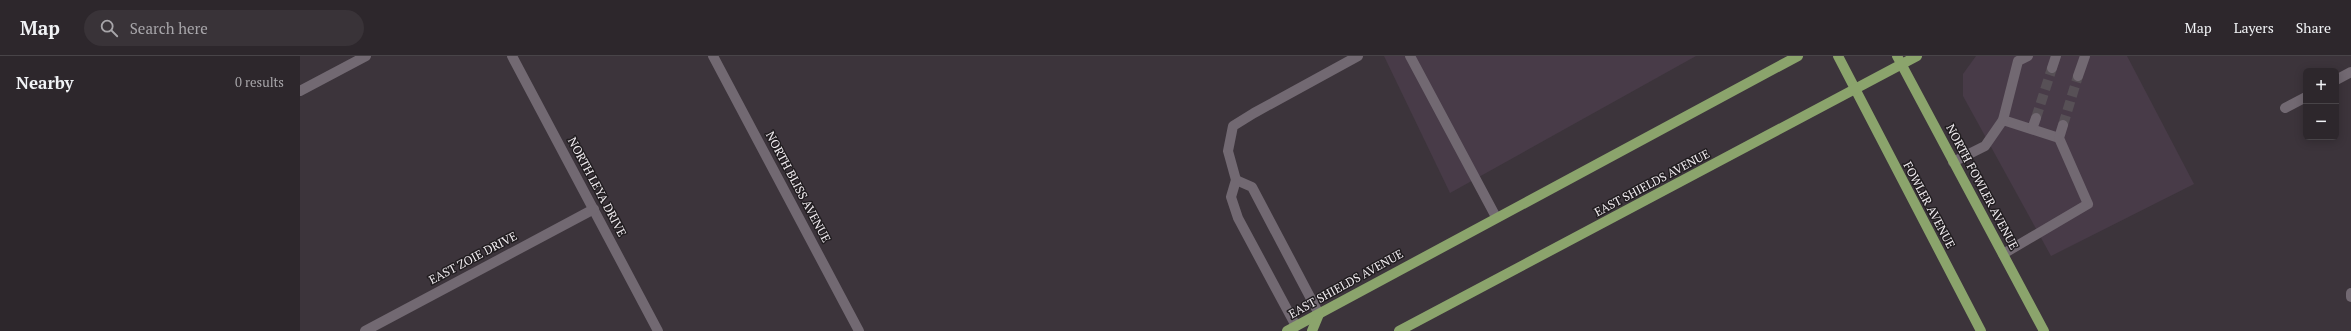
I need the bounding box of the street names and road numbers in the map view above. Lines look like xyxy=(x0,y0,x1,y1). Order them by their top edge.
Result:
street label: NORTH FOWLER AVENUE xyxy=(1943,121,2022,252)
street label: NORTH BLISS AVENUE xyxy=(763,129,834,245)
street label: NORTH LEYA DRIVE xyxy=(565,134,630,239)
street label: EAST SHIELDS AVENUE xyxy=(1592,146,1712,219)
street label: FOWLER AVENUE xyxy=(1900,159,1959,251)
street label: EAST ZOIE DRIVE xyxy=(426,228,519,287)
street label: EAST SHIELDS AVENUE xyxy=(1286,246,1406,321)

